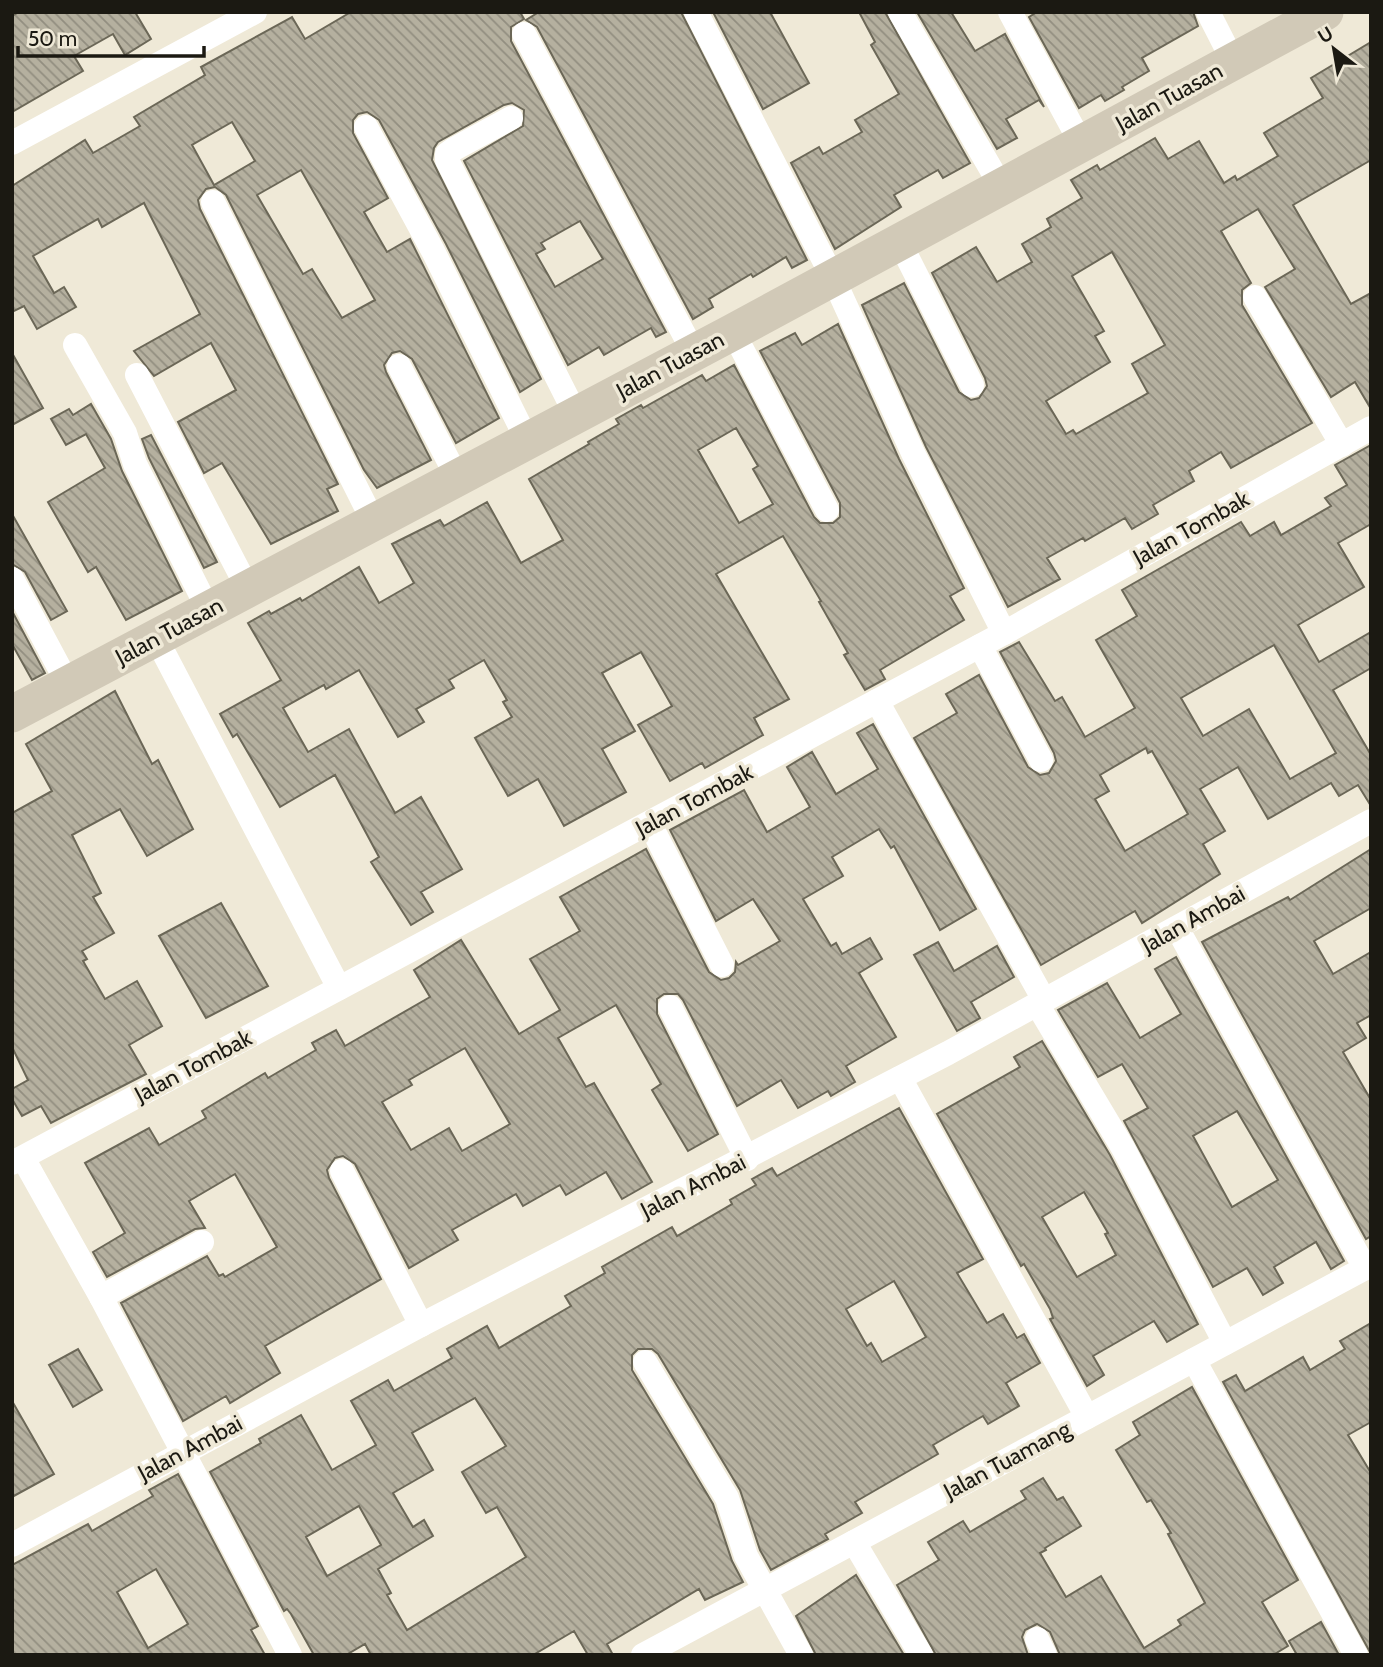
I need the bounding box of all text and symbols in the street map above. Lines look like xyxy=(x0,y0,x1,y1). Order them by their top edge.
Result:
scale bar xyxy=(18,14,203,58)
north arrow xyxy=(1299,14,1369,84)
text: U xyxy=(1314,21,1337,48)
text: 50 m xyxy=(28,26,77,51)
street label: Jalan Tuasan xyxy=(1110,56,1227,138)
street label: Jalan Tuasan xyxy=(610,325,729,406)
street label: Jalan Tombak xyxy=(1127,484,1255,572)
street label: Jalan Tuasan xyxy=(109,591,228,672)
street label: Jalan Tombak xyxy=(630,757,758,843)
street label: Jalan Ambai xyxy=(1135,879,1250,959)
street label: Jalan Tombak xyxy=(129,1023,257,1109)
street label: Jalan Ambai xyxy=(635,1148,750,1225)
street label: Jalan Ambai xyxy=(132,1409,247,1488)
street label: Jalan Tuamang xyxy=(938,1415,1076,1506)

